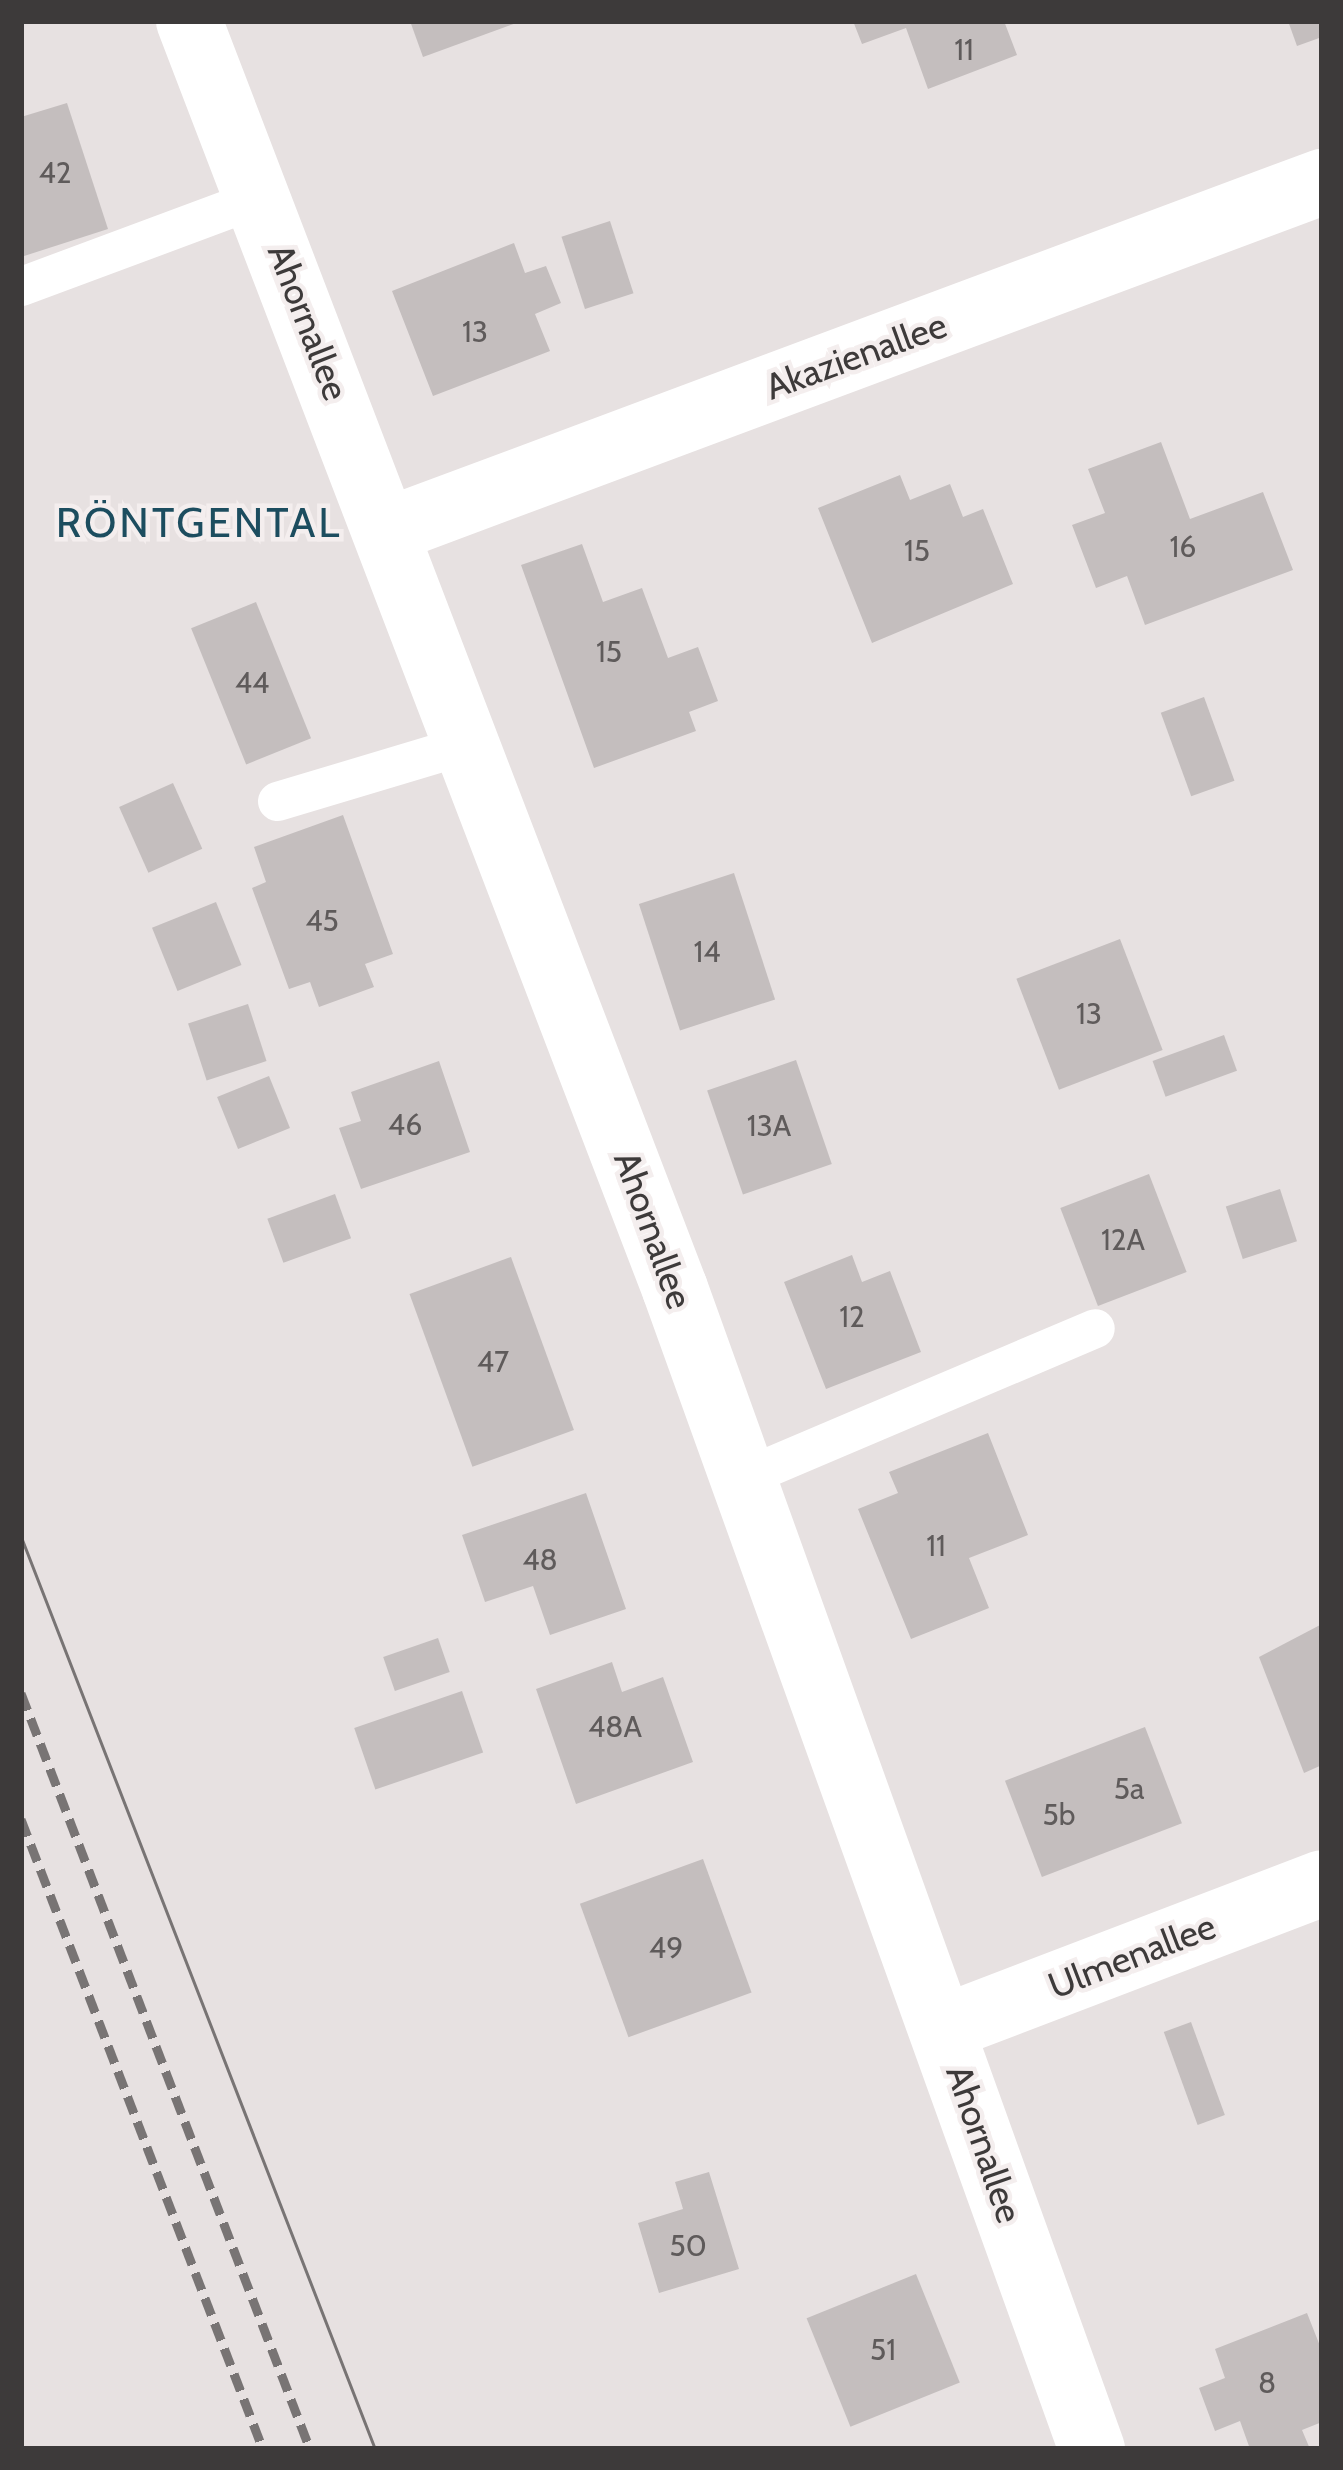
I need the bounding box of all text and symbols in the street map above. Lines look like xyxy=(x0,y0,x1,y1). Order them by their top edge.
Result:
house number: 11 xyxy=(954,32,974,68)
house number: 42 xyxy=(38,155,72,191)
street label: Ahornallee xyxy=(258,238,358,406)
street label: Akazienallee xyxy=(760,303,952,409)
house number: 13 xyxy=(462,314,488,350)
district label: RÖNTGENTAL xyxy=(56,497,342,547)
house number: 16 xyxy=(1170,529,1196,565)
house number: 15 xyxy=(904,533,930,569)
house number: 15 xyxy=(596,634,622,670)
house number: 44 xyxy=(235,665,269,701)
house number: 45 xyxy=(305,903,339,939)
house number: 14 xyxy=(693,934,721,970)
house number: 13 xyxy=(1076,996,1102,1032)
house number: 46 xyxy=(388,1107,422,1143)
house number: 13A xyxy=(747,1108,791,1144)
street label: Ahornallee xyxy=(605,1146,701,1314)
house number: 12A xyxy=(1101,1222,1145,1258)
house number: 12 xyxy=(839,1299,865,1335)
house number: 47 xyxy=(477,1344,509,1380)
house number: 11 xyxy=(926,1528,946,1564)
house number: 48 xyxy=(522,1542,558,1578)
house number: 48A xyxy=(588,1709,642,1745)
house number: 5a xyxy=(1114,1771,1144,1807)
house number: 5b xyxy=(1043,1797,1075,1833)
street label: Ulmenallee xyxy=(1042,1904,1222,2008)
house number: 49 xyxy=(649,1930,683,1966)
street label: Ahornallee xyxy=(937,2059,1031,2229)
house number: 50 xyxy=(669,2228,707,2264)
house number: 51 xyxy=(870,2332,896,2368)
house number: 8 xyxy=(1258,2365,1276,2401)

